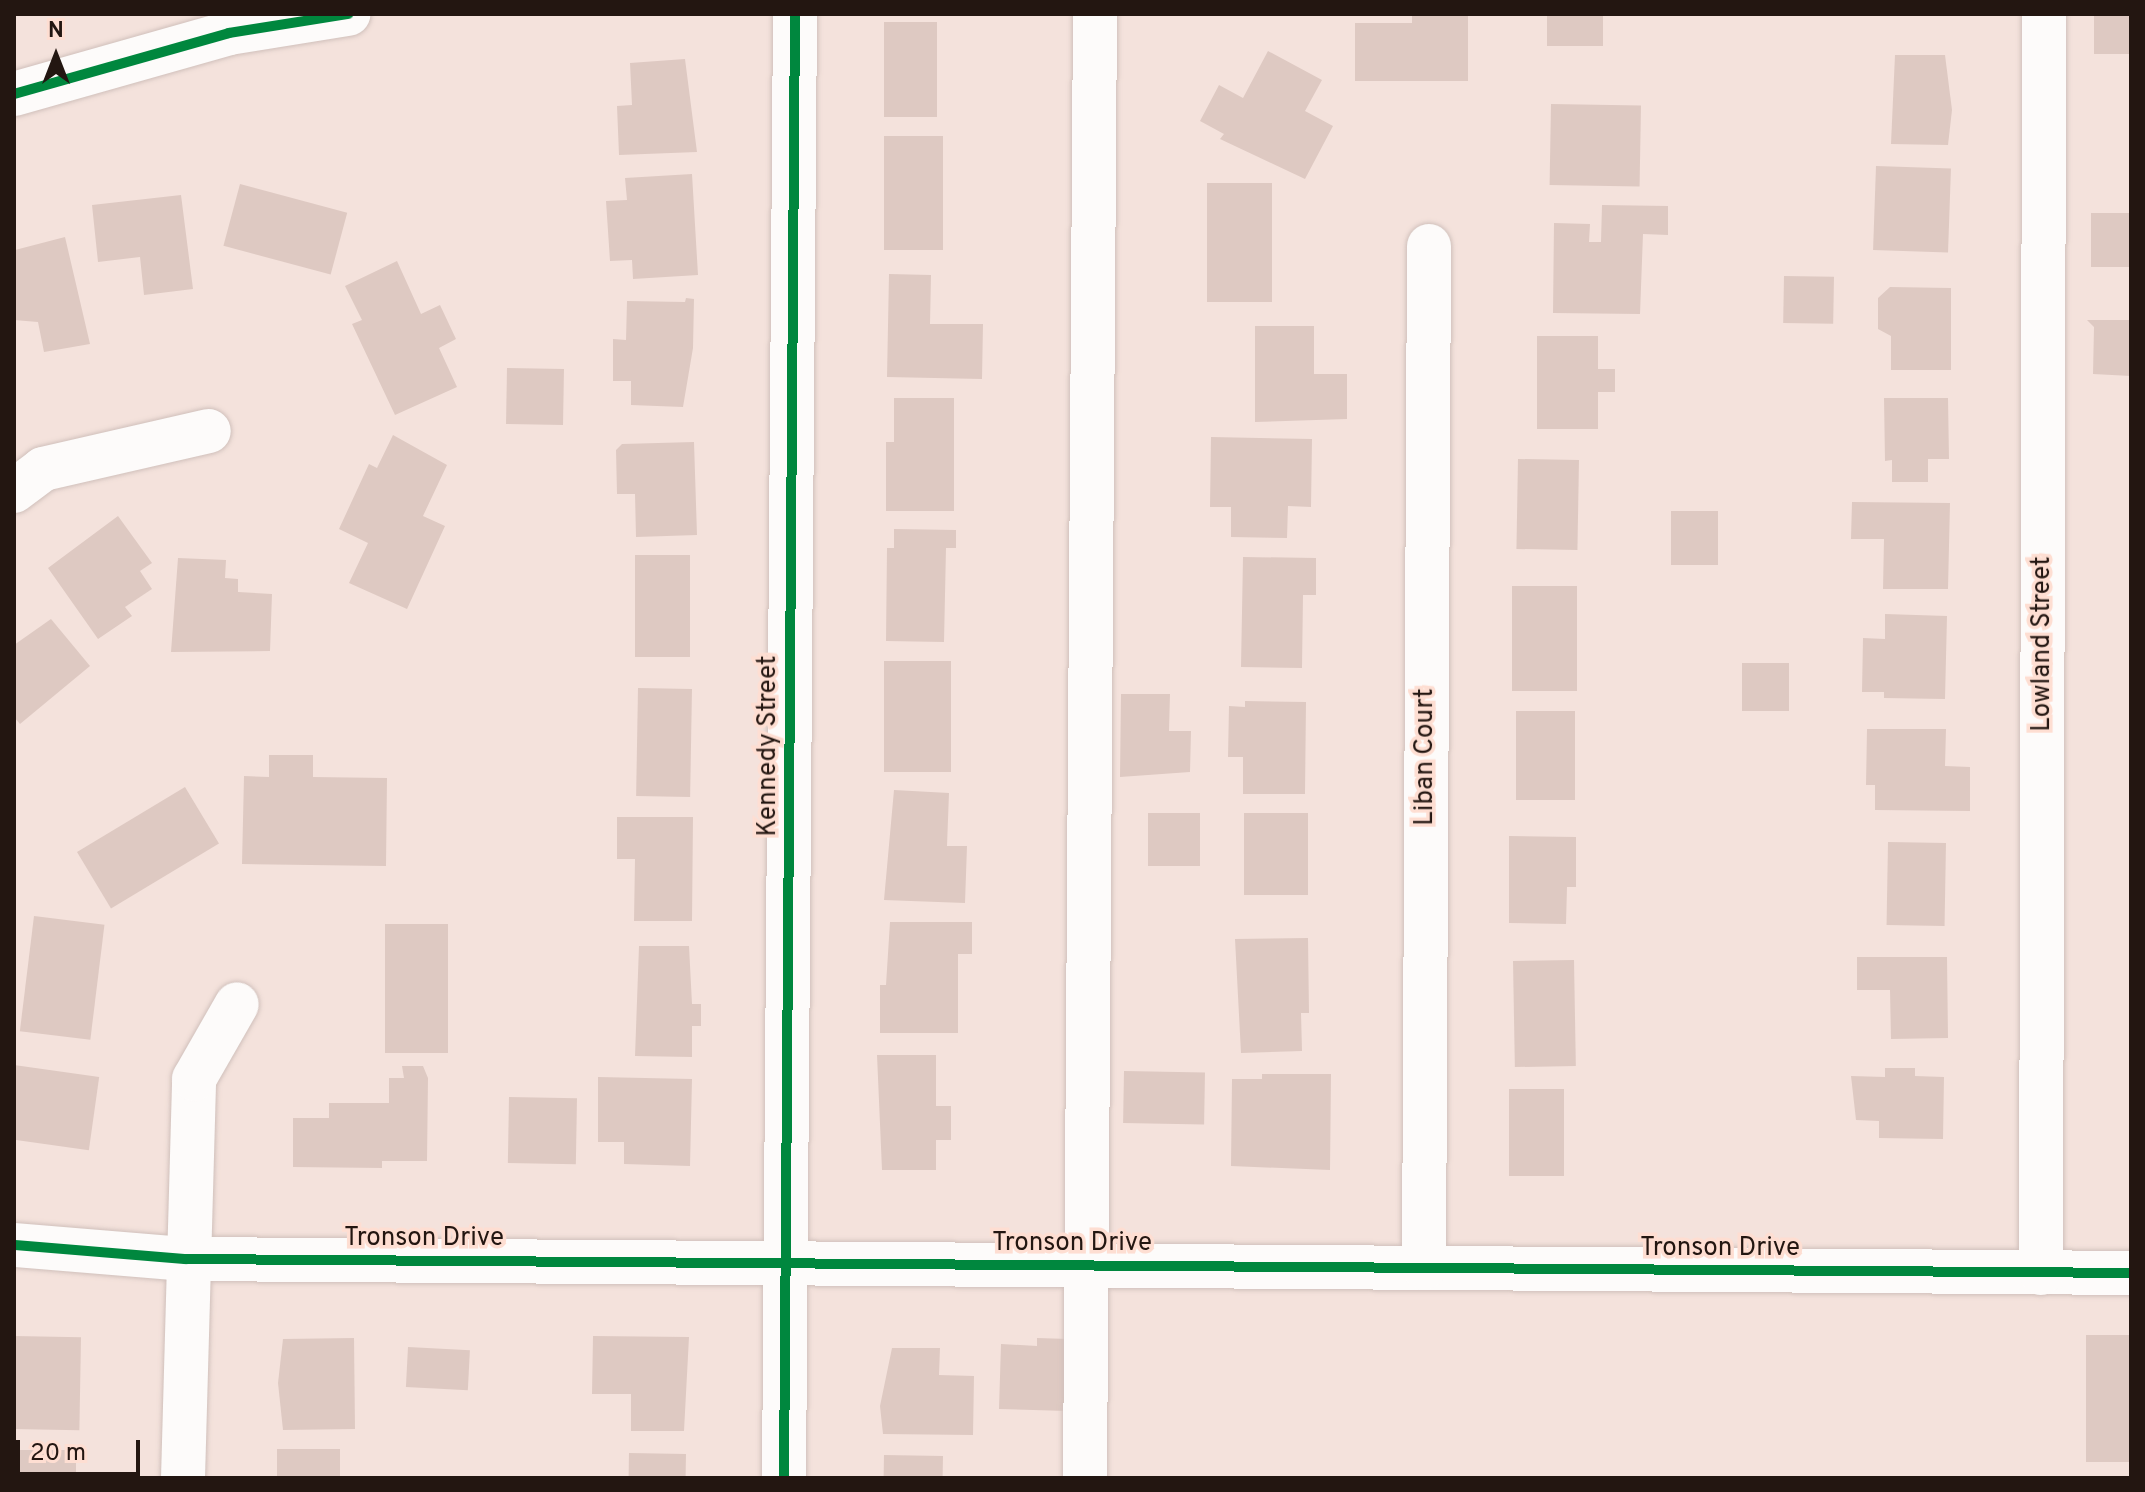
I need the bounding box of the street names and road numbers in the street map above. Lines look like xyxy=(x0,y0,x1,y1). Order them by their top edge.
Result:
street label: Lowland Street xyxy=(2027,556,2059,732)
street label: Kennedy Street xyxy=(753,655,785,837)
street label: Liban Court xyxy=(1410,688,1442,826)
street label: Tronson Drive xyxy=(344,1223,504,1255)
street label: Tronson Drive xyxy=(992,1228,1152,1260)
street label: Tronson Drive xyxy=(1640,1233,1800,1265)

